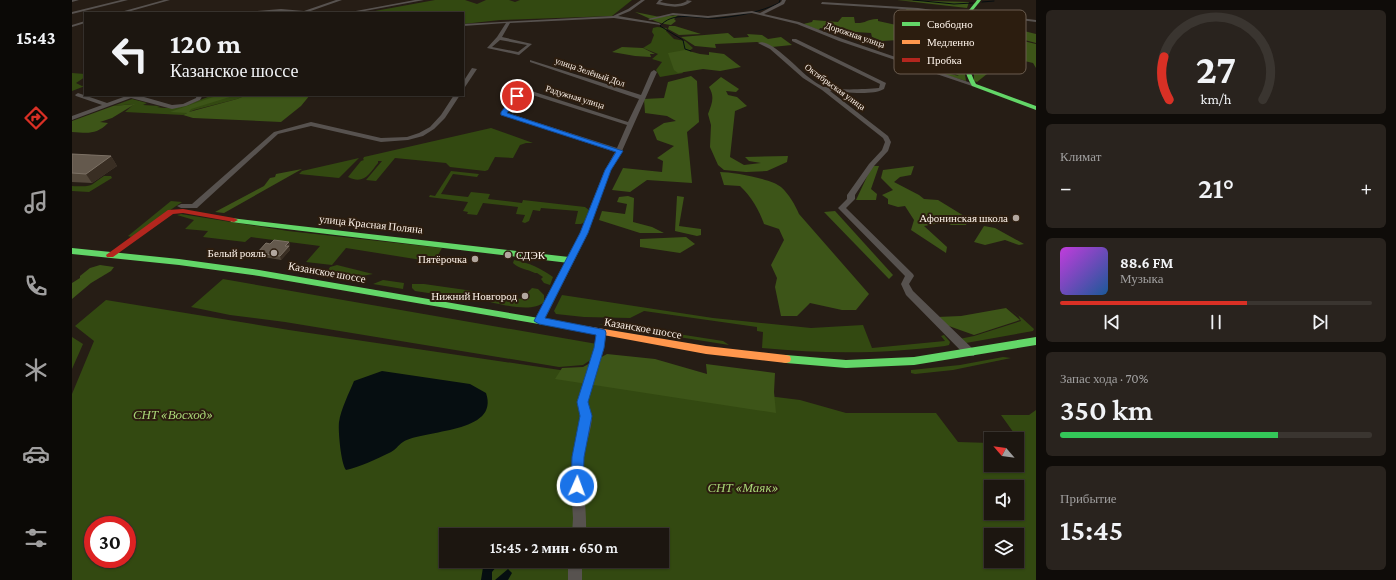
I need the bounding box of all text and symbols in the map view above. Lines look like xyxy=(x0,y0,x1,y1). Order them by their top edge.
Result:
legend xyxy=(894,10,1026,74)
text: Свободно xyxy=(927,18,973,30)
street label: Дорожная улица xyxy=(824,20,886,50)
text: 15:43 xyxy=(17,28,55,48)
icon: left xyxy=(104,28,156,80)
text: 120 m xyxy=(170,28,241,59)
text: Медленно xyxy=(927,36,975,48)
text: 27 xyxy=(1196,46,1236,92)
text: Пробка xyxy=(927,54,962,66)
street label: улица Зелёный Дол xyxy=(554,55,627,89)
text: Казанское шоссе xyxy=(170,61,298,81)
street label: Октябрьская улица xyxy=(803,62,867,112)
pin xyxy=(500,79,534,113)
street label: Радужная улица xyxy=(544,83,606,111)
icon: arrive xyxy=(506,85,528,107)
text: km/h xyxy=(1201,91,1232,107)
icon: directions xyxy=(22,104,50,132)
text: Климат xyxy=(1060,149,1101,164)
text: 21° xyxy=(1198,171,1234,204)
text: − xyxy=(1060,175,1072,200)
text: + xyxy=(1360,175,1372,200)
icon: music xyxy=(22,188,50,216)
place label: Афонинская школа xyxy=(919,212,1008,224)
street label: улица Красная Поляна xyxy=(318,213,424,235)
marker: Афонинская школа xyxy=(1011,213,1021,223)
place label: Белый рояль xyxy=(208,247,266,259)
marker: Белый рояль xyxy=(269,248,279,258)
place label: СДЭК xyxy=(516,249,546,261)
marker: СДЭК xyxy=(503,250,513,260)
place label: Пятёрочка xyxy=(418,253,467,265)
marker: Пятёрочка xyxy=(470,254,480,264)
text: 88.6 FM xyxy=(1120,255,1173,271)
street label: Казанское шоссе xyxy=(287,259,367,285)
text: Музыка xyxy=(1120,271,1164,286)
icon: phone xyxy=(22,272,50,300)
place label: Нижний Новгород xyxy=(431,290,517,302)
marker: Нижний Новгород xyxy=(520,291,530,301)
icon: previous xyxy=(1101,311,1123,333)
icon: pause xyxy=(1205,311,1227,333)
icon: next xyxy=(1309,311,1331,333)
street label: Казанское шоссе xyxy=(603,315,683,341)
icon: climate xyxy=(22,356,50,384)
text: Запас хода · 70% xyxy=(1060,371,1148,386)
text: 350 km xyxy=(1060,393,1153,426)
park label: СНТ «Восход» xyxy=(133,407,213,422)
north arrow xyxy=(984,432,1024,472)
map controls xyxy=(984,432,1024,568)
icon: car xyxy=(22,440,50,468)
position arrow xyxy=(556,465,598,507)
park label: СНТ «Маяк» xyxy=(707,480,779,495)
button: sound xyxy=(984,480,1024,520)
text: Прибытие xyxy=(1060,491,1117,506)
text: 15:45 xyxy=(1060,513,1123,546)
speed limit sign: 30 xyxy=(84,516,136,568)
icon: filters xyxy=(22,524,50,552)
button: layers xyxy=(984,528,1024,568)
text: 15:45 · 2 мин · 650 m xyxy=(490,540,618,556)

